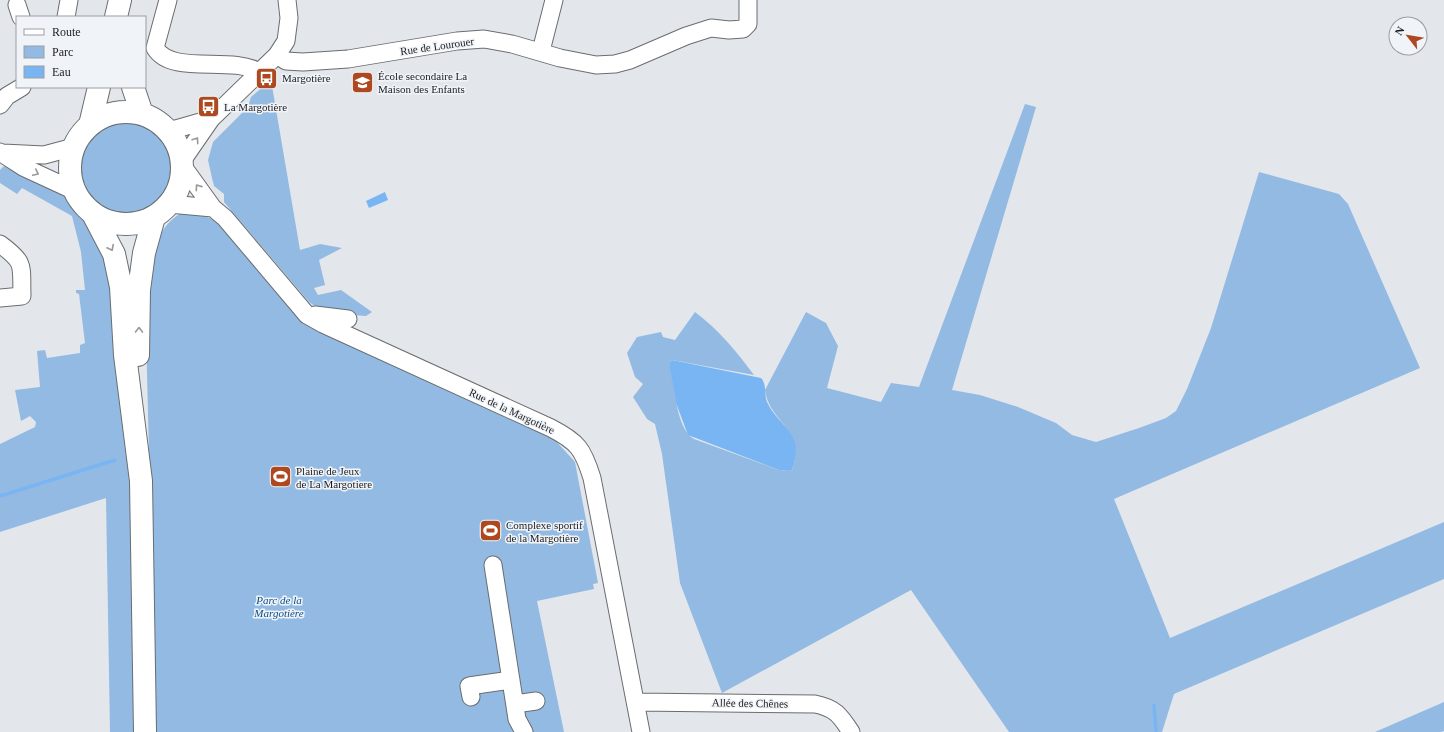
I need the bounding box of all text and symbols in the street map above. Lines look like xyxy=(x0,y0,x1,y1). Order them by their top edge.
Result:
legend xyxy=(16,16,146,88)
north arrow xyxy=(1388,16,1428,56)
text: N xyxy=(1392,24,1407,37)
text: Route xyxy=(52,25,81,39)
street label: Rue de Lourouer xyxy=(399,35,475,57)
text: Parc xyxy=(52,45,73,59)
text: Eau xyxy=(52,65,71,79)
bus stop icon: Margotière xyxy=(253,65,279,91)
school or university icon: École secondaire La Maison des Enfants xyxy=(350,69,376,95)
place label: École secondaire La Maison des Enfants xyxy=(378,70,467,95)
place label: Margotière xyxy=(282,72,331,84)
bus stop icon: La Margotière xyxy=(195,94,221,120)
place label: La Margotière xyxy=(224,101,287,113)
one-way arrow xyxy=(191,137,199,144)
one-way arrow xyxy=(32,168,39,176)
one-way arrow xyxy=(196,184,203,191)
one-way arrow xyxy=(106,244,114,252)
one-way arrow xyxy=(135,327,143,333)
street label: Rue de la Margotière xyxy=(467,386,557,436)
sports icon: Plaine de Jeux de La Margotiere xyxy=(267,464,293,490)
place label: Plaine de Jeux de La Margotiere xyxy=(296,465,372,490)
sports icon: Complexe sportif de la Margotière xyxy=(478,518,504,544)
place label: Complexe sportif de la Margotière xyxy=(506,519,583,544)
park label: Parc de la Margotière xyxy=(253,594,304,619)
street label: Allée des Chênes xyxy=(712,696,788,710)

